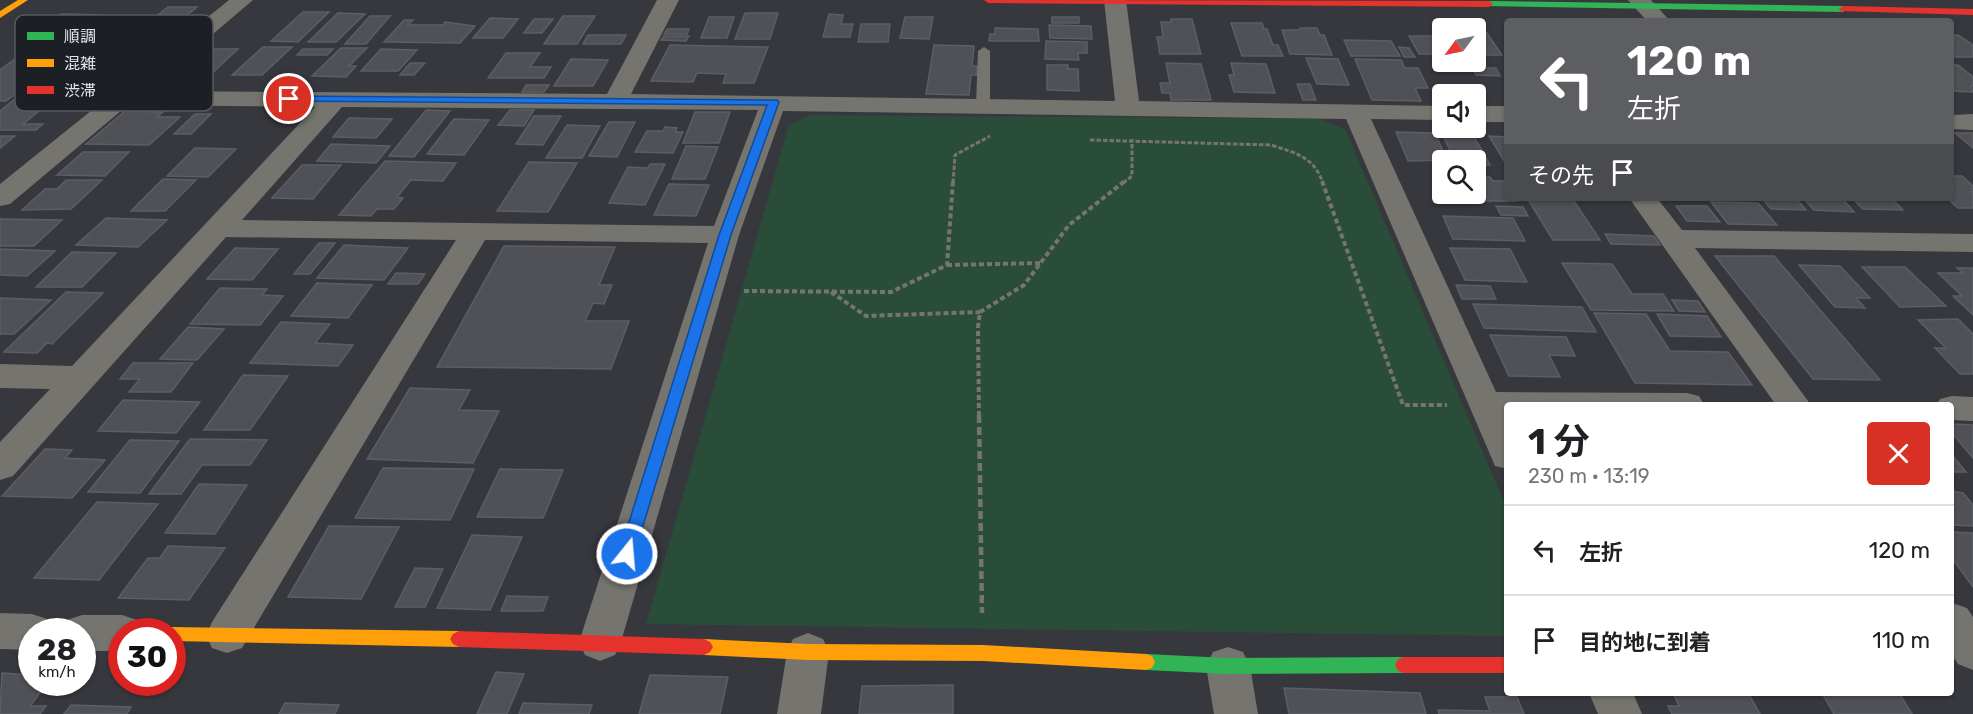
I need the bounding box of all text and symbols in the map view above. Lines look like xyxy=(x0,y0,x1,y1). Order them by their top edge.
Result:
legend xyxy=(15,15,213,111)
north arrow xyxy=(1432,18,1486,72)
map controls xyxy=(1432,18,1486,204)
text: 順調 xyxy=(64,27,96,46)
text: 120 m xyxy=(1627,36,1751,86)
icon: left xyxy=(1528,42,1606,120)
text: 混雑 xyxy=(64,54,96,73)
pin xyxy=(263,73,314,124)
text: 渋滞 xyxy=(64,81,96,100)
icon: arrive xyxy=(272,82,305,115)
button: sound xyxy=(1432,84,1486,138)
text: 左折 xyxy=(1627,93,1681,125)
button: search xyxy=(1432,150,1486,204)
icon: arrive xyxy=(1606,156,1639,189)
text: その先 xyxy=(1528,162,1594,189)
text: 1 分 xyxy=(1528,420,1590,463)
button: close xyxy=(1867,422,1930,485)
text: 230 m · 13:19 xyxy=(1528,464,1650,488)
position arrow xyxy=(595,522,659,586)
icon: left xyxy=(1528,534,1561,567)
text: 120 m xyxy=(1869,537,1930,564)
text: 左折 xyxy=(1579,539,1623,566)
speed limit sign: 30 xyxy=(108,618,186,696)
icon: arrive xyxy=(1528,624,1561,657)
text: 110 m xyxy=(1872,627,1930,654)
text: 目的地に到着 xyxy=(1579,629,1711,656)
text: 28 xyxy=(37,632,77,668)
text: km/h xyxy=(38,663,76,681)

